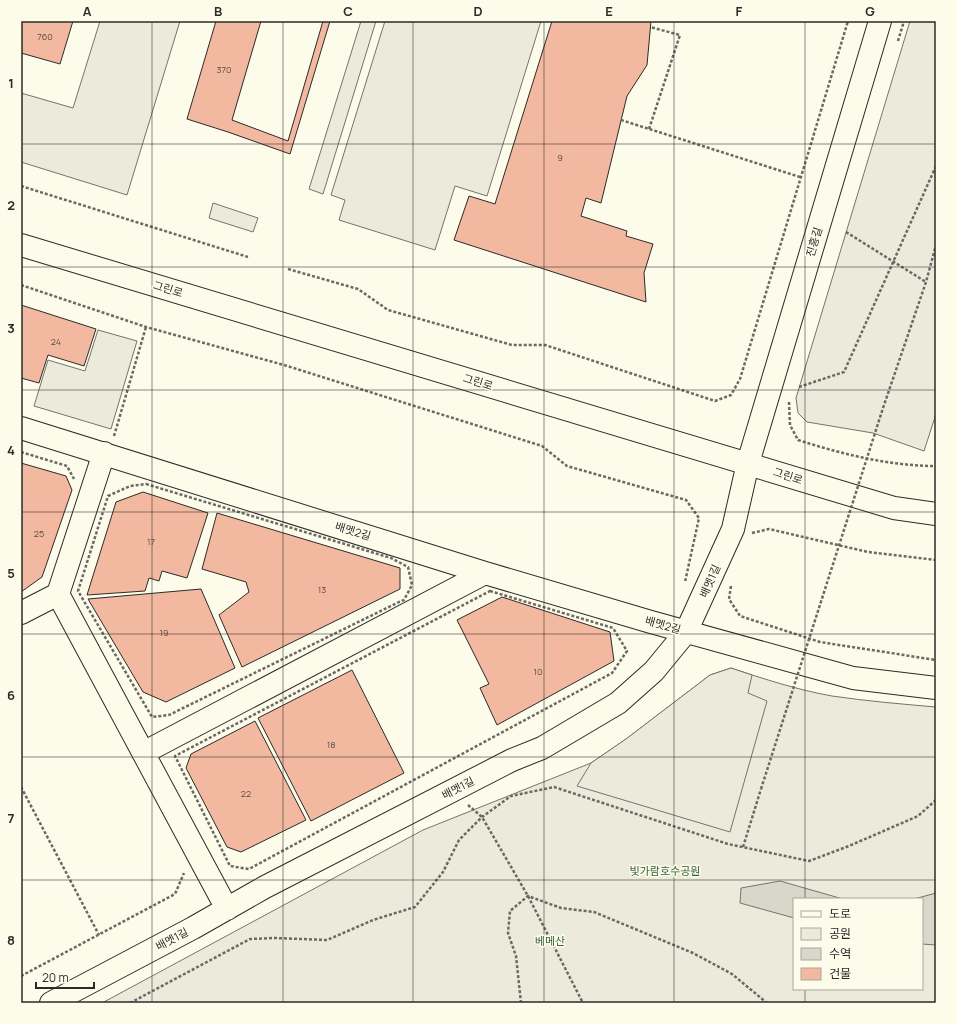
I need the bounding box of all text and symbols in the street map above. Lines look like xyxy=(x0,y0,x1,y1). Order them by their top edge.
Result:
text: A xyxy=(83,2,92,20)
text: B xyxy=(214,2,222,20)
text: C xyxy=(343,2,353,20)
text: D xyxy=(473,2,483,20)
text: E xyxy=(605,2,613,20)
text: F xyxy=(736,2,743,20)
text: G xyxy=(865,2,875,20)
house number: 760 xyxy=(37,30,53,43)
house number: 370 xyxy=(217,63,232,76)
text: 1 xyxy=(8,74,14,92)
house number: 9 xyxy=(557,151,563,164)
text: 2 xyxy=(7,196,15,214)
street label: 진흥길 xyxy=(802,225,825,259)
street label: 그린로 xyxy=(151,277,185,300)
text: 3 xyxy=(7,319,15,337)
house number: 24 xyxy=(51,335,61,348)
street label: 그린로 xyxy=(461,370,495,393)
text: 4 xyxy=(7,441,15,459)
street label: 그린로 xyxy=(771,464,805,487)
street label: 배멧2길 xyxy=(333,518,373,543)
house number: 25 xyxy=(34,527,44,540)
house number: 17 xyxy=(147,535,155,548)
street label: 배멧1길 xyxy=(696,562,723,600)
text: 5 xyxy=(7,564,15,582)
house number: 13 xyxy=(318,583,326,596)
street label: 배멧2길 xyxy=(643,612,683,637)
house number: 19 xyxy=(159,626,169,639)
house number: 10 xyxy=(534,665,543,678)
text: 6 xyxy=(7,686,15,704)
house number: 18 xyxy=(327,738,335,751)
street label: 배멧1길 xyxy=(439,773,477,802)
house number: 22 xyxy=(241,787,251,800)
text: 7 xyxy=(8,809,15,827)
park label: 빛가람호수공원 xyxy=(630,863,700,878)
legend xyxy=(793,898,923,990)
text: 도로 xyxy=(829,905,851,922)
street label: 배멧1길 xyxy=(153,924,191,953)
text: 공원 xyxy=(829,925,851,942)
text: 8 xyxy=(7,931,15,949)
park label: 베메산 xyxy=(535,933,565,948)
text: 수역 xyxy=(829,945,851,962)
scale bar xyxy=(36,964,94,990)
text: 건물 xyxy=(829,965,851,982)
text: 20 m xyxy=(42,969,69,986)

